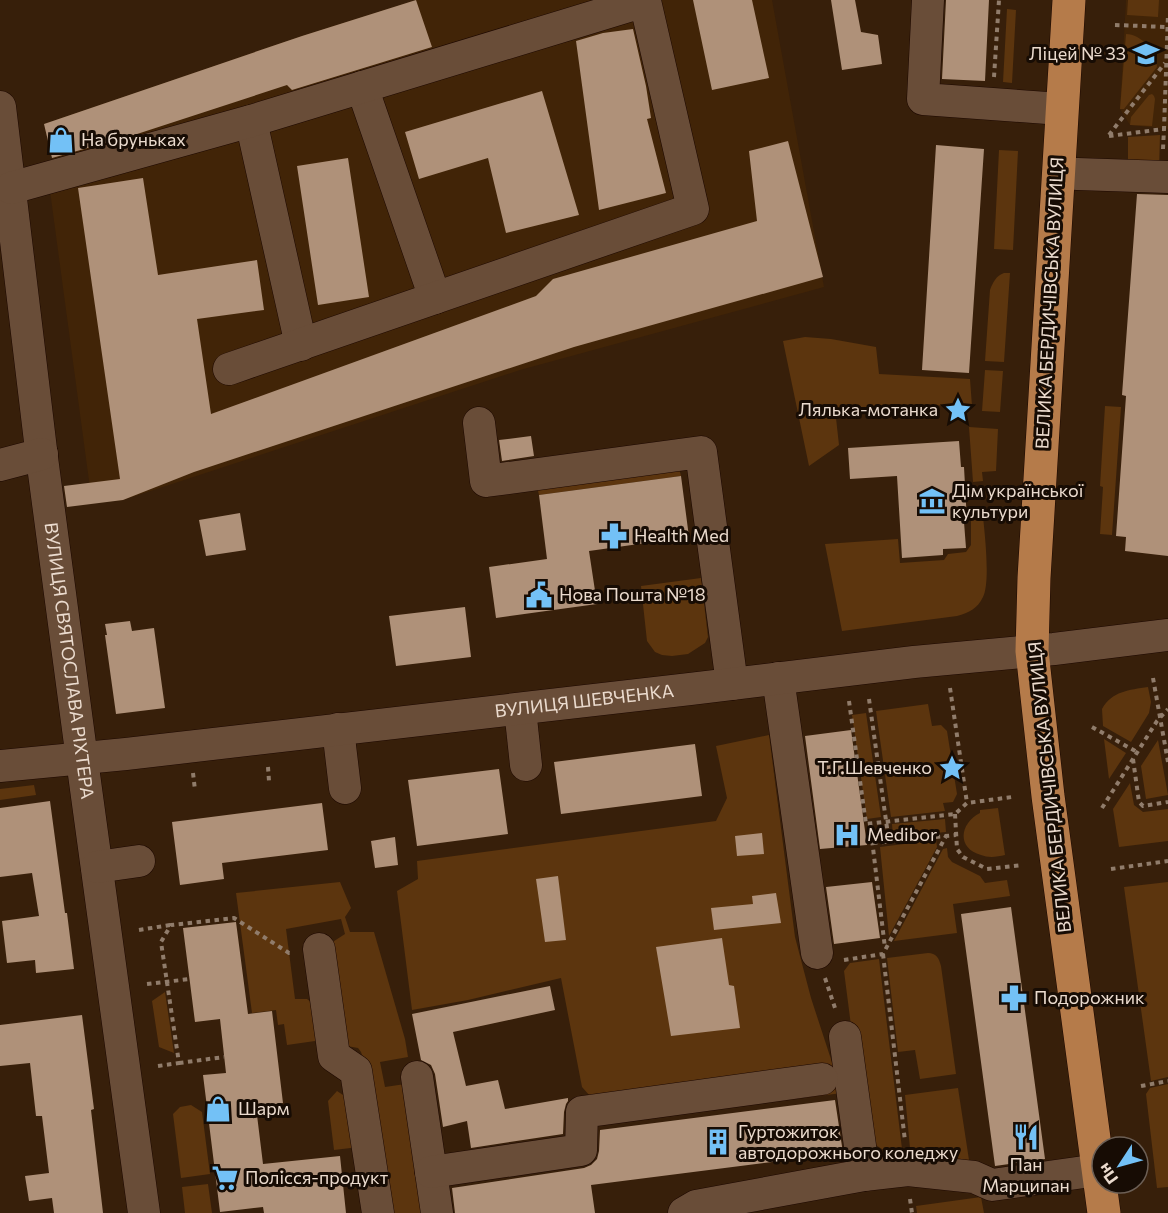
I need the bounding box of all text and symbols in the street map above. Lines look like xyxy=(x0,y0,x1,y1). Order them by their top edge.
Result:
school or university icon: Ліцей № 33 xyxy=(1131,39,1161,69)
place label: Ліцей № 33 xyxy=(1029,42,1126,64)
shop icon: На бруньках xyxy=(46,125,76,155)
place label: На бруньках xyxy=(81,128,186,150)
street label: ВЕЛИКА БЕРДИЧІВСЬКА ВУЛИЦЯ xyxy=(1030,156,1068,450)
place icon: Лялька-мотанка xyxy=(943,395,973,425)
place label: Лялька-мотанка xyxy=(798,398,938,420)
place label: Дім української культури xyxy=(952,479,1084,522)
museum icon: Дім української культури xyxy=(917,486,947,516)
street label: ВУЛИЦЯ СВЯТОСЛАВА РІХТЕРА xyxy=(41,521,99,800)
pharmacy icon: Health Med xyxy=(599,521,629,551)
place label: Health Med xyxy=(634,524,729,546)
public building icon: Нова Пошта №18 xyxy=(524,580,554,610)
place label: Нова Пошта №18 xyxy=(559,583,706,605)
street label: ВЕЛИКА БЕРДИЧІВСЬКА ВУЛИЦЯ xyxy=(1023,640,1075,934)
street label: ВУЛИЦЯ ШЕВЧЕНКА xyxy=(493,679,675,721)
place icon: Т.Г.Шевченко xyxy=(937,753,967,783)
place label: Т.Г.Шевченко xyxy=(817,756,932,778)
hospital icon: Medibor xyxy=(832,820,862,850)
place label: Medibor xyxy=(867,823,937,845)
pharmacy icon: Подорожник xyxy=(999,983,1029,1013)
place label: Подорожник xyxy=(1034,986,1145,1008)
shop icon: Шарм xyxy=(203,1094,233,1124)
place label: Шарм xyxy=(238,1097,289,1119)
place label: Гуртожиток автодорожнього коледжу xyxy=(738,1120,958,1163)
restaurant icon: Пан Марципан xyxy=(1011,1122,1041,1152)
building icon: Гуртожиток автодорожнього коледжу xyxy=(703,1127,733,1157)
north arrow xyxy=(1090,1135,1150,1195)
place label: Пан Марципан xyxy=(982,1153,1070,1196)
text: Пн xyxy=(1094,1160,1121,1188)
supermarket icon: Полісся-продукт xyxy=(210,1163,240,1193)
place label: Полісся-продукт xyxy=(245,1166,389,1188)

